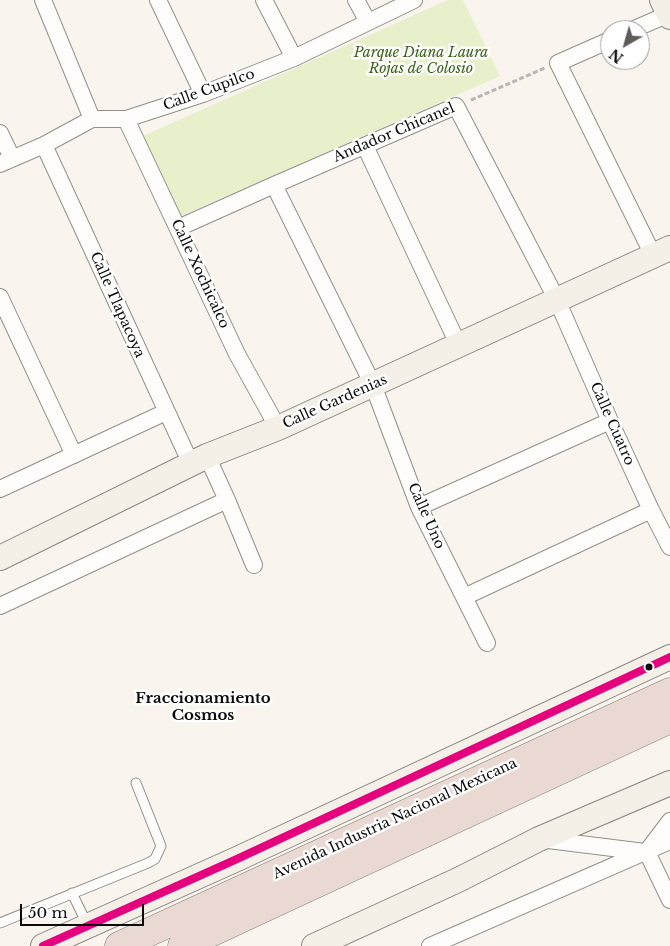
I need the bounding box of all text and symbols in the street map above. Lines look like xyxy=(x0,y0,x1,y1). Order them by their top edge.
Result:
north arrow xyxy=(600,20,650,70)
park label: Parque Diana Laura Rojas de Colosio xyxy=(354,45,488,78)
text: N xyxy=(606,45,627,67)
street label: Calle Cupilco xyxy=(161,66,257,114)
street label: Andador Chicanel xyxy=(331,100,457,166)
street label: Calle Xochicalco xyxy=(167,217,233,331)
street label: Calle Tlapacoya xyxy=(86,250,148,360)
street label: Calle Gardenias xyxy=(280,371,390,433)
street label: Calle Cuatro xyxy=(586,380,638,468)
street label: Calle Uno xyxy=(404,480,448,552)
unlabelled marker xyxy=(644,662,654,672)
district label: Fraccionamiento Cosmos xyxy=(135,690,271,725)
street label: Avenida Industria Nacional Mexicana xyxy=(270,755,520,883)
scale bar xyxy=(22,894,146,926)
text: 50 m xyxy=(28,903,68,922)

